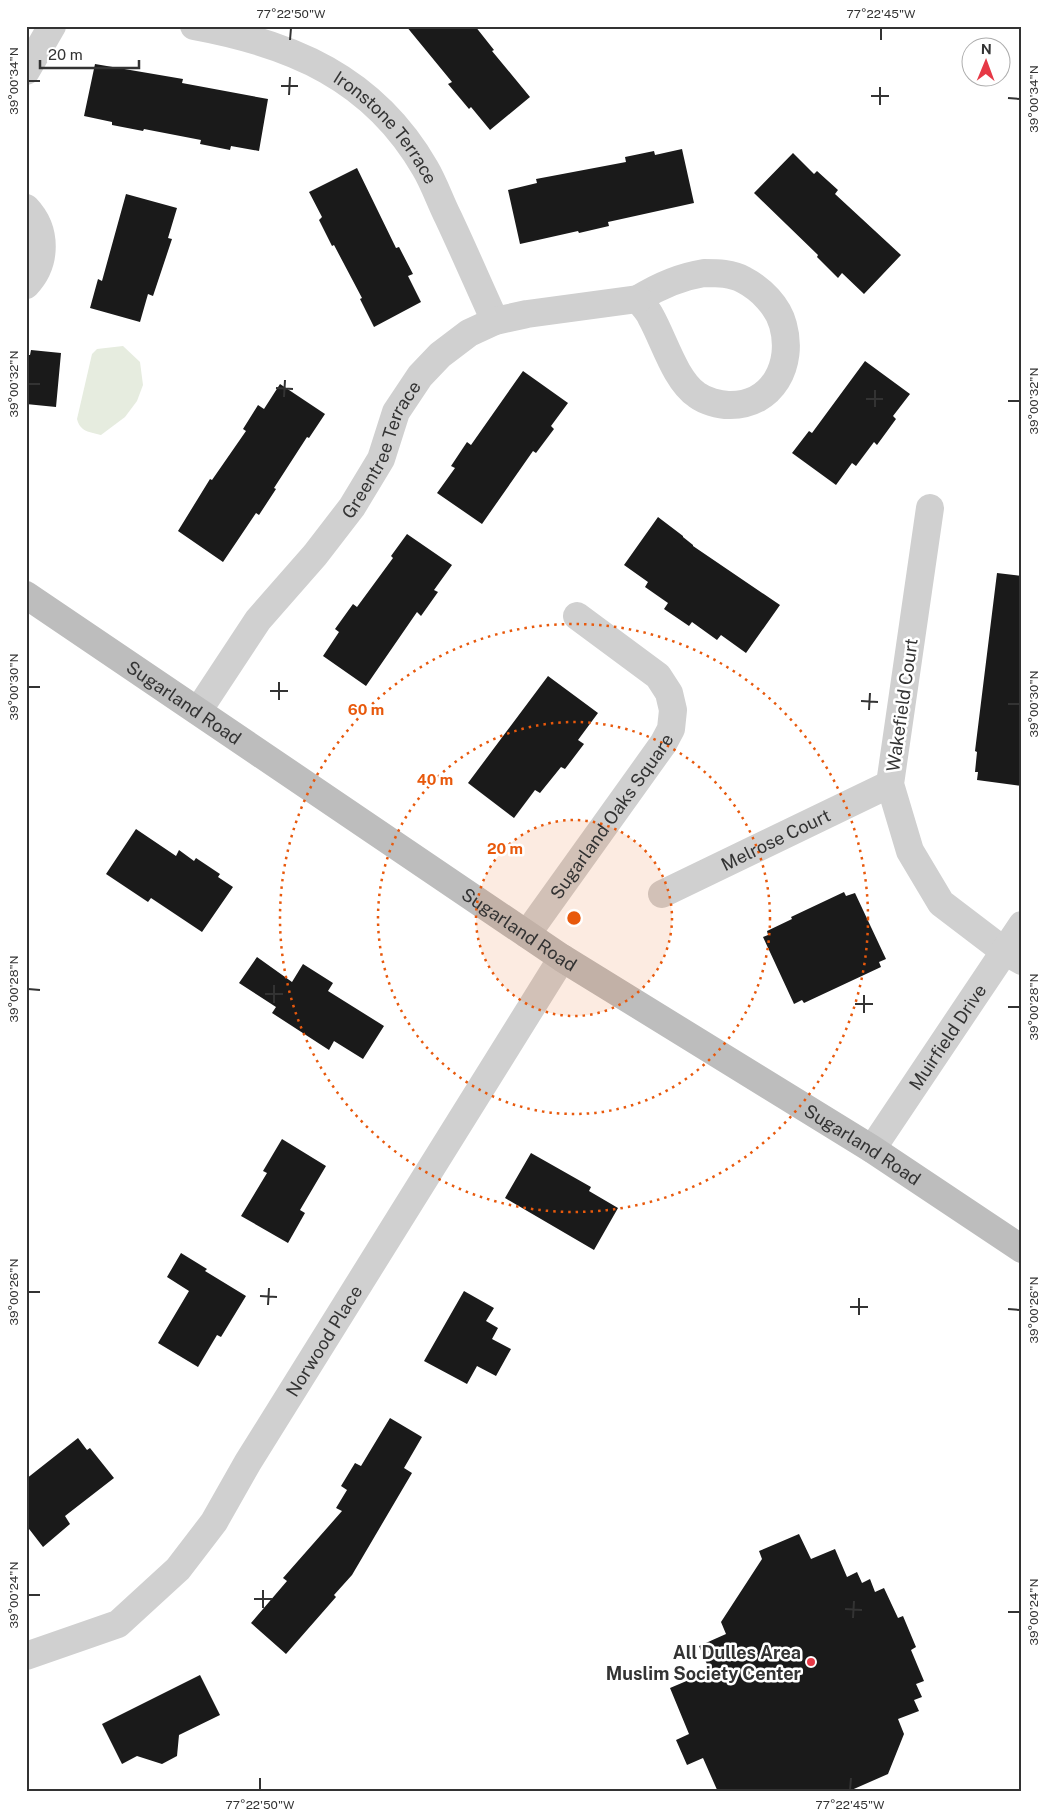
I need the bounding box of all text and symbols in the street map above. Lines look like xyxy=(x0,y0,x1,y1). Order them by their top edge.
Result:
text: 77°22'50"W xyxy=(257,7,326,21)
text: 77°22'45"W xyxy=(846,7,916,21)
scale bar xyxy=(40,38,139,70)
north arrow xyxy=(960,38,1010,88)
text: N xyxy=(981,41,992,57)
text: 20 m xyxy=(48,46,83,63)
text: 39°00'34"N xyxy=(7,47,21,115)
text: 39°00'34"N xyxy=(1027,65,1041,133)
street label: Ironstone Terrace xyxy=(330,66,442,187)
text: 39°00'32"N xyxy=(7,351,21,417)
text: 39°00'32"N xyxy=(1027,368,1041,434)
street label: Greentree Terrace xyxy=(337,376,425,522)
street label: Wakefield Court xyxy=(882,637,922,773)
text: 39°00'30"N xyxy=(7,653,21,721)
street label: Sugarland Road xyxy=(123,656,245,748)
text: 39°00'30"N xyxy=(1027,670,1041,738)
text: 60 m xyxy=(348,701,384,718)
street label: Sugarland Oaks Square xyxy=(545,730,677,903)
text: 40 m xyxy=(417,771,453,788)
street label: Melrose Court xyxy=(717,804,834,875)
text: 20 m xyxy=(487,840,523,857)
street label: Sugarland Road xyxy=(458,883,581,975)
centre of rings xyxy=(565,909,583,927)
text: 39°00'28"N xyxy=(7,955,21,1023)
text: 39°00'28"N xyxy=(1027,973,1041,1041)
street label: Muirfield Drive xyxy=(904,980,990,1094)
street label: Sugarland Road xyxy=(801,1099,925,1189)
text: 39°00'26"N xyxy=(7,1259,21,1325)
text: 39°00'26"N xyxy=(1027,1277,1041,1343)
street label: Norwood Place xyxy=(281,1281,366,1400)
text: 39°00'24"N xyxy=(7,1562,21,1628)
text: 39°00'24"N xyxy=(1027,1579,1041,1645)
place label: All Dulles Area Muslim Society Center xyxy=(606,1642,802,1684)
marker: All Dulles Area Muslim Society Center xyxy=(805,1656,817,1668)
text: 77°22'50"W xyxy=(226,1798,295,1812)
text: 77°22'45"W xyxy=(815,1798,885,1812)

